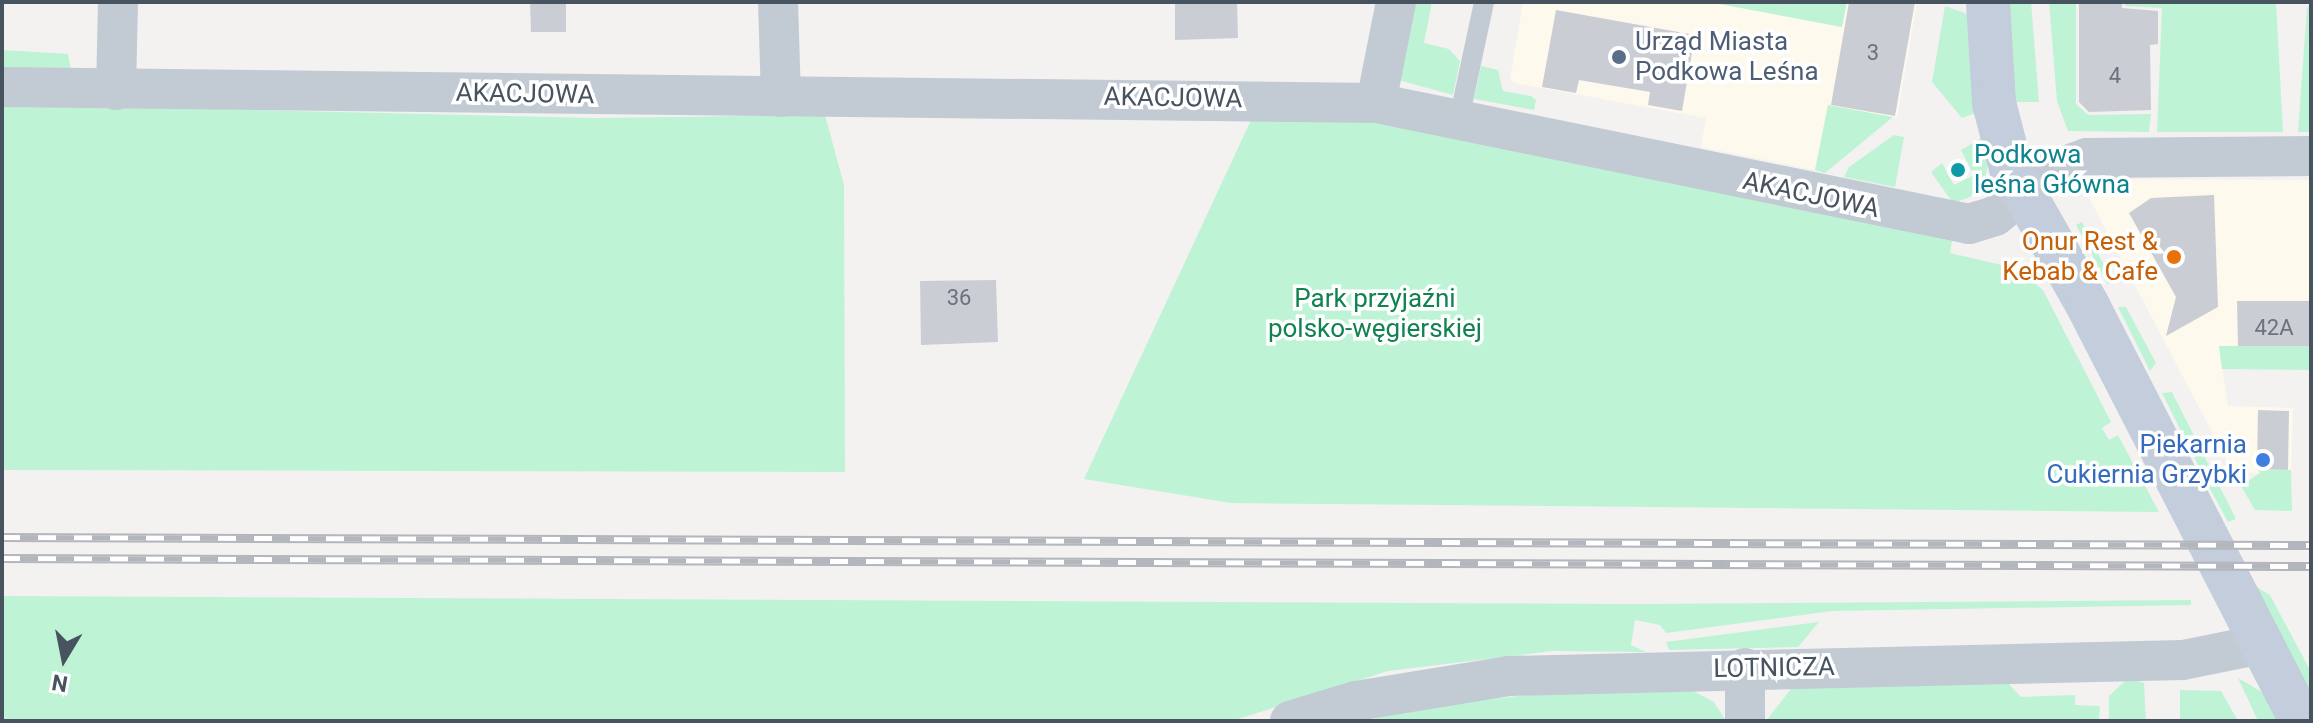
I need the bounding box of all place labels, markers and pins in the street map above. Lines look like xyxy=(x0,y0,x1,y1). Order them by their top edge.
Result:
place label: Urząd Miasta Podkowa Leśna xyxy=(1635,26,1819,88)
marker: Urząd Miasta Podkowa Leśna xyxy=(1610,48,1628,66)
place label: Podkowa leśna Główna xyxy=(1974,139,2130,200)
marker: Podkowa leśna Główna xyxy=(1949,161,1967,179)
place label: Onur Rest & Kebab & Cafe xyxy=(2002,226,2158,288)
marker: Onur Rest & Kebab & Cafe xyxy=(2165,248,2183,266)
place label: Piekarnia Cukiernia Grzybki xyxy=(2047,429,2247,490)
marker: Piekarnia Cukiernia Grzybki xyxy=(2254,451,2272,469)

